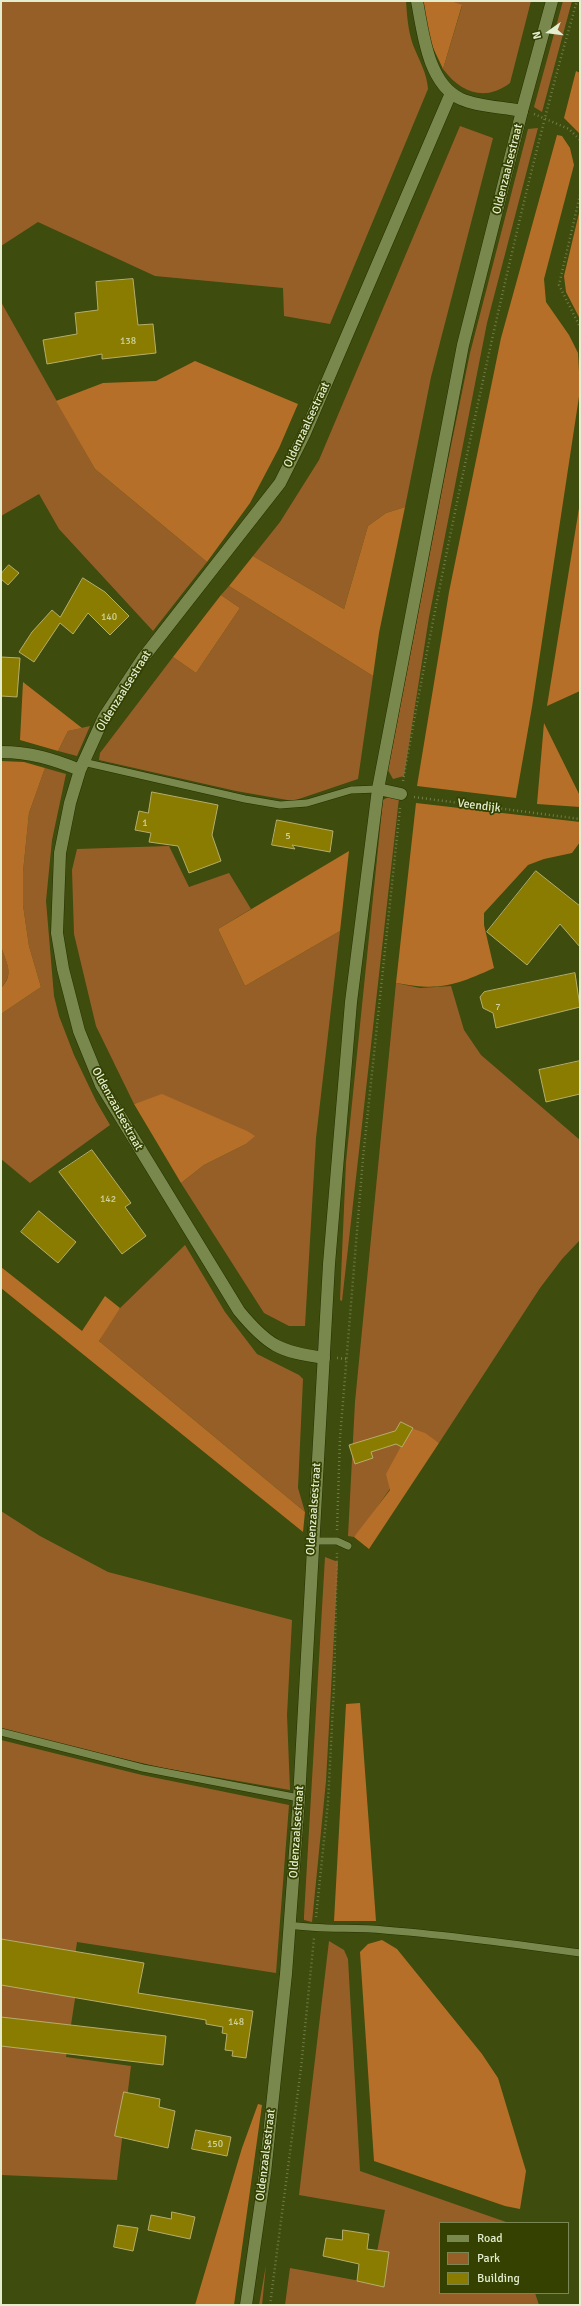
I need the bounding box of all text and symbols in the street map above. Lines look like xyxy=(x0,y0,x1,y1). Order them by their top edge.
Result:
north arrow xyxy=(529,12,569,52)
text: N xyxy=(530,30,544,40)
street label: Oldenzaalsestraat xyxy=(490,122,526,216)
house number: 138 xyxy=(120,335,136,347)
street label: Oldenzaalsestraat xyxy=(281,380,333,470)
house number: 140 xyxy=(101,611,117,623)
street label: Oldenzaalsestraat xyxy=(93,648,155,734)
street label: Veendijk xyxy=(456,796,502,816)
house number: 1 xyxy=(142,817,148,829)
house number: 5 xyxy=(285,830,291,842)
house number: 7 xyxy=(495,1001,501,1013)
street label: Oldenzaalsestraat xyxy=(88,1065,146,1153)
house number: 142 xyxy=(100,1193,116,1205)
street label: Oldenzaalsestraat xyxy=(304,1462,324,1556)
street label: Oldenzaalsestraat xyxy=(287,1785,307,1879)
house number: 148 xyxy=(228,2016,244,2028)
street label: Oldenzaalsestraat xyxy=(253,2108,279,2202)
house number: 150 xyxy=(207,2138,223,2150)
legend xyxy=(439,2222,569,2294)
text: Road xyxy=(477,2231,503,2246)
text: Park xyxy=(477,2251,500,2266)
text: Building xyxy=(477,2271,520,2286)

